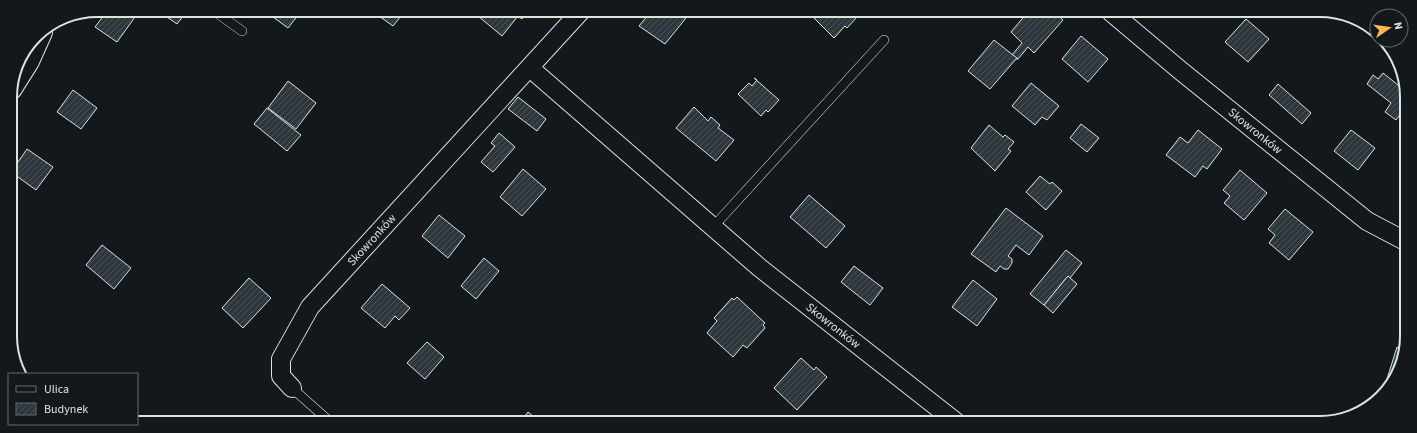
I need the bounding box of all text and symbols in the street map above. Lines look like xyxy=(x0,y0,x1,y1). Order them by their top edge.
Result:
north arrow xyxy=(1369,8,1409,48)
text: N xyxy=(1390,21,1406,31)
street label: Skowronków xyxy=(1225,104,1286,158)
street label: Skowronków xyxy=(343,210,400,270)
street label: Skowronków xyxy=(802,299,864,353)
legend xyxy=(8,373,138,425)
text: Ulica xyxy=(44,381,69,398)
text: Budynek xyxy=(44,401,88,418)

